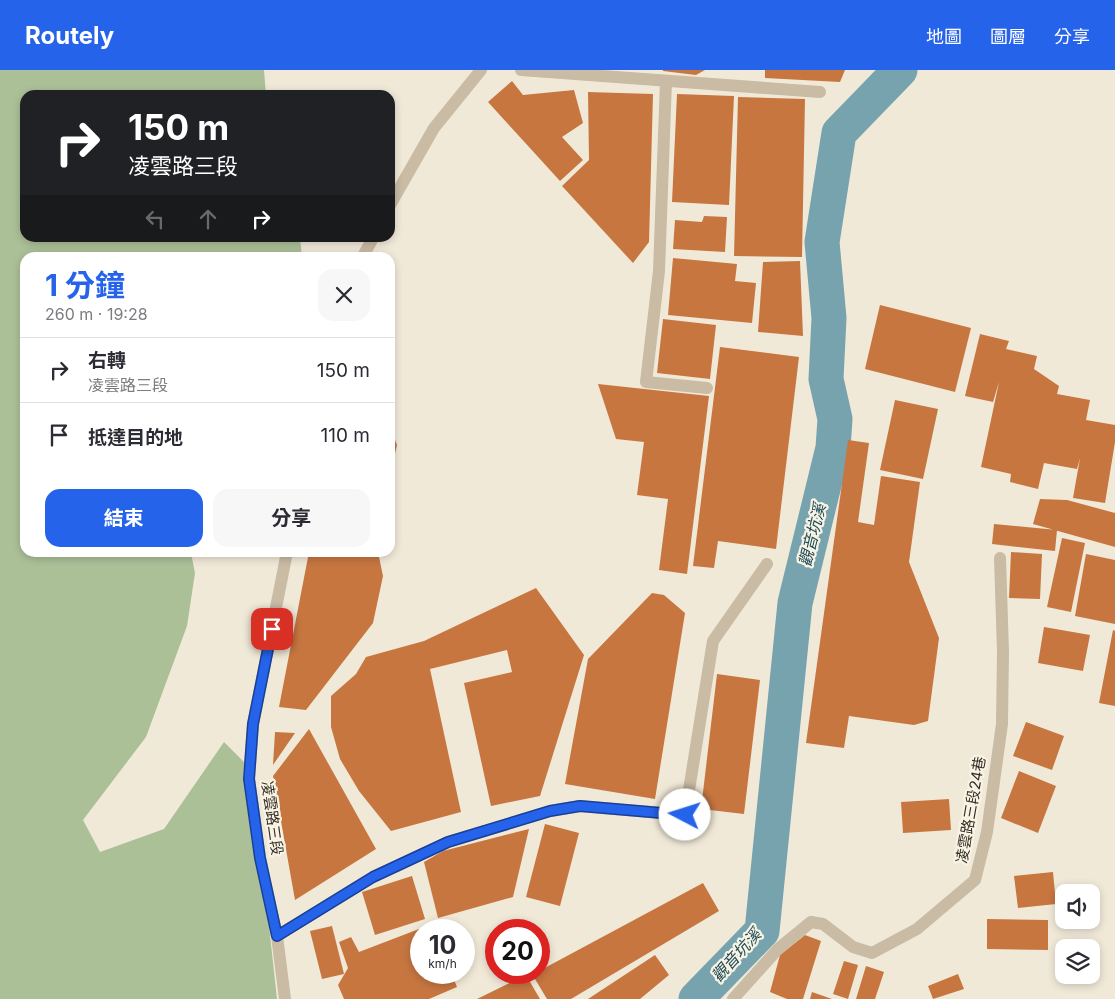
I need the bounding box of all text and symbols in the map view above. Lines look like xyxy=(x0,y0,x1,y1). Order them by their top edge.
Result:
text: Routely xyxy=(25,21,114,50)
text: 地圖 xyxy=(926,26,962,47)
text: 圖層 xyxy=(990,26,1026,47)
text: 分享 xyxy=(1054,26,1090,47)
text: 150 m xyxy=(128,106,229,148)
icon: right xyxy=(45,110,110,175)
text: 凌雲路三段 xyxy=(128,153,238,179)
icon: left xyxy=(141,205,169,233)
icon: ahead xyxy=(194,205,222,233)
icon: right xyxy=(247,205,275,233)
text: 1 分鐘 xyxy=(45,267,125,303)
button: close xyxy=(318,269,370,321)
text: 260 m · 19:28 xyxy=(45,304,148,324)
text: 右轉 xyxy=(88,349,126,372)
icon: right xyxy=(45,356,73,384)
text: 150 m xyxy=(317,359,370,382)
text: 凌雲路三段 xyxy=(88,375,168,395)
icon: arrive xyxy=(45,421,73,449)
text: 110 m xyxy=(321,424,370,447)
text: 抵達目的地 xyxy=(88,426,183,449)
button: 結束 xyxy=(45,489,203,547)
button: 分享 xyxy=(213,489,370,547)
water label: 觀音坑溪 xyxy=(795,500,830,568)
pin xyxy=(251,608,293,650)
icon: arrive xyxy=(258,615,286,643)
street label: 凌雲路三段24巷 xyxy=(952,755,989,865)
street label: 凌雲路三段 xyxy=(258,779,287,856)
position arrow xyxy=(658,788,710,840)
map controls xyxy=(1055,884,1100,984)
button: sound xyxy=(1055,884,1100,929)
speed limit sign: 20 xyxy=(485,919,550,984)
water label: 觀音坑溪 xyxy=(707,923,766,985)
text: 10 xyxy=(429,930,456,960)
button: layers xyxy=(1055,939,1100,984)
text: km/h xyxy=(428,956,457,971)

